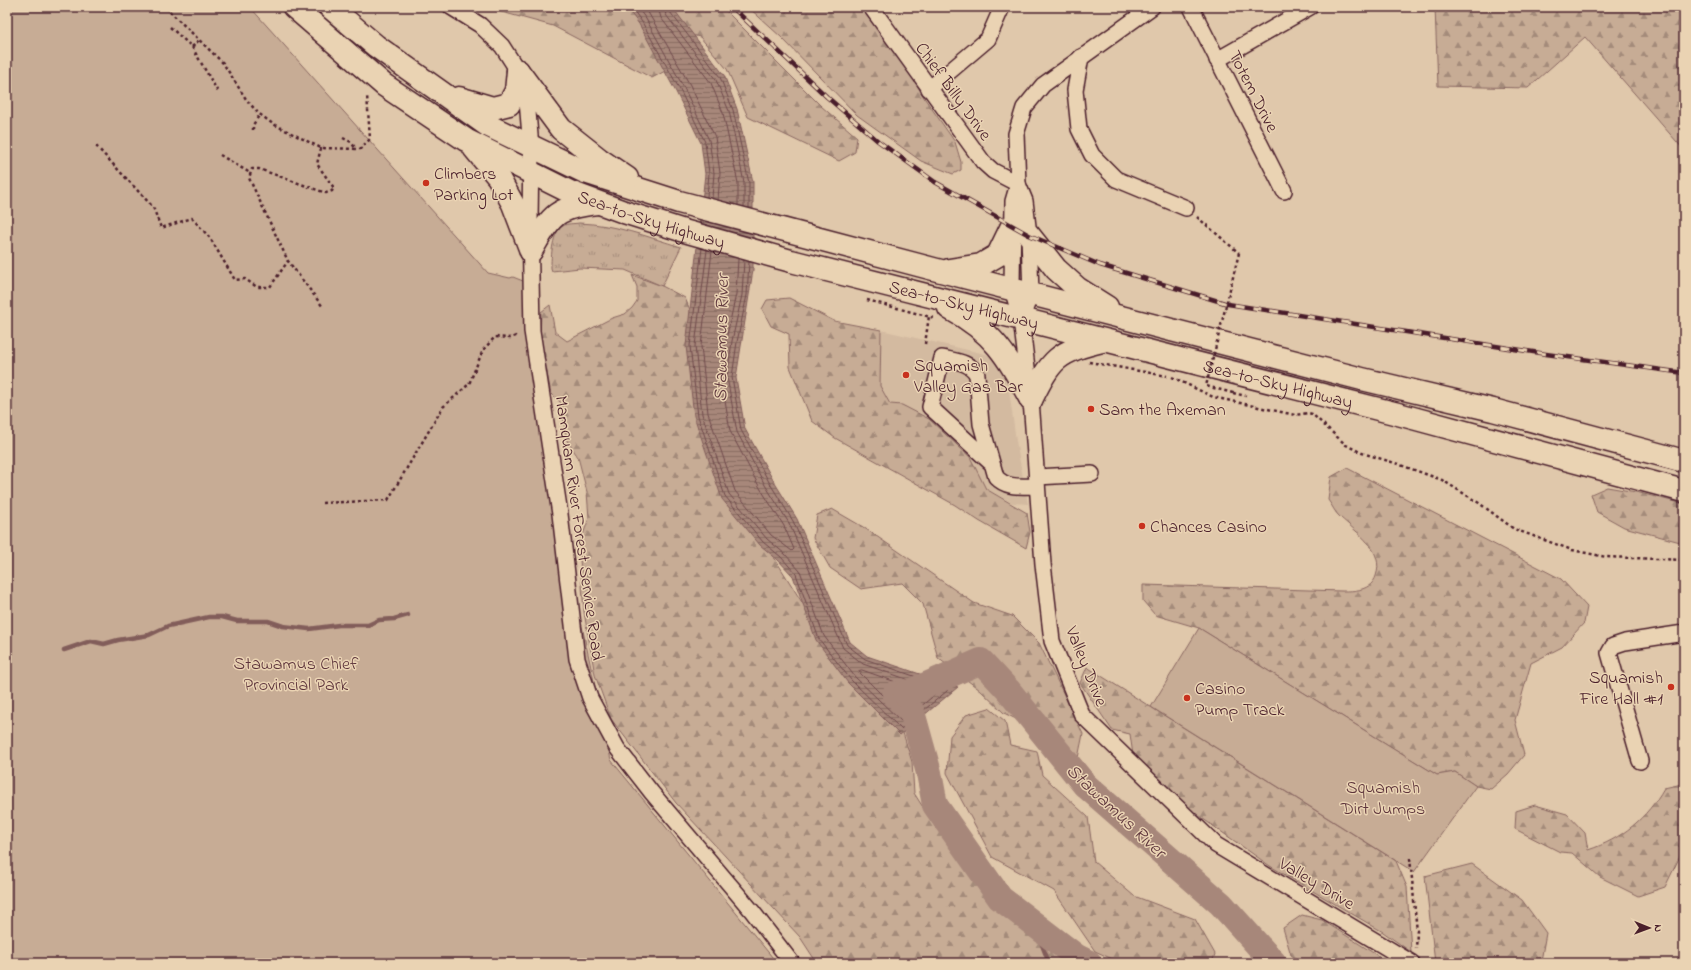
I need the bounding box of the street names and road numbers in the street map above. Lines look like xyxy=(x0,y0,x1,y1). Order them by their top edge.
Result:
street label: Chief Billy Drive xyxy=(908,38,998,148)
street label: Totem Drive xyxy=(1220,46,1284,138)
street label: Sea-to-Sky Highway xyxy=(573,185,728,257)
street label: Sea-to-Sky Highway xyxy=(886,275,1041,338)
street label: Sea-to-Sky Highway xyxy=(1200,354,1355,417)
street label: Mamquam River Forest Service Road xyxy=(547,394,609,662)
street label: Valley Drive xyxy=(1057,622,1113,712)
street label: Valley Drive xyxy=(1272,851,1360,918)

